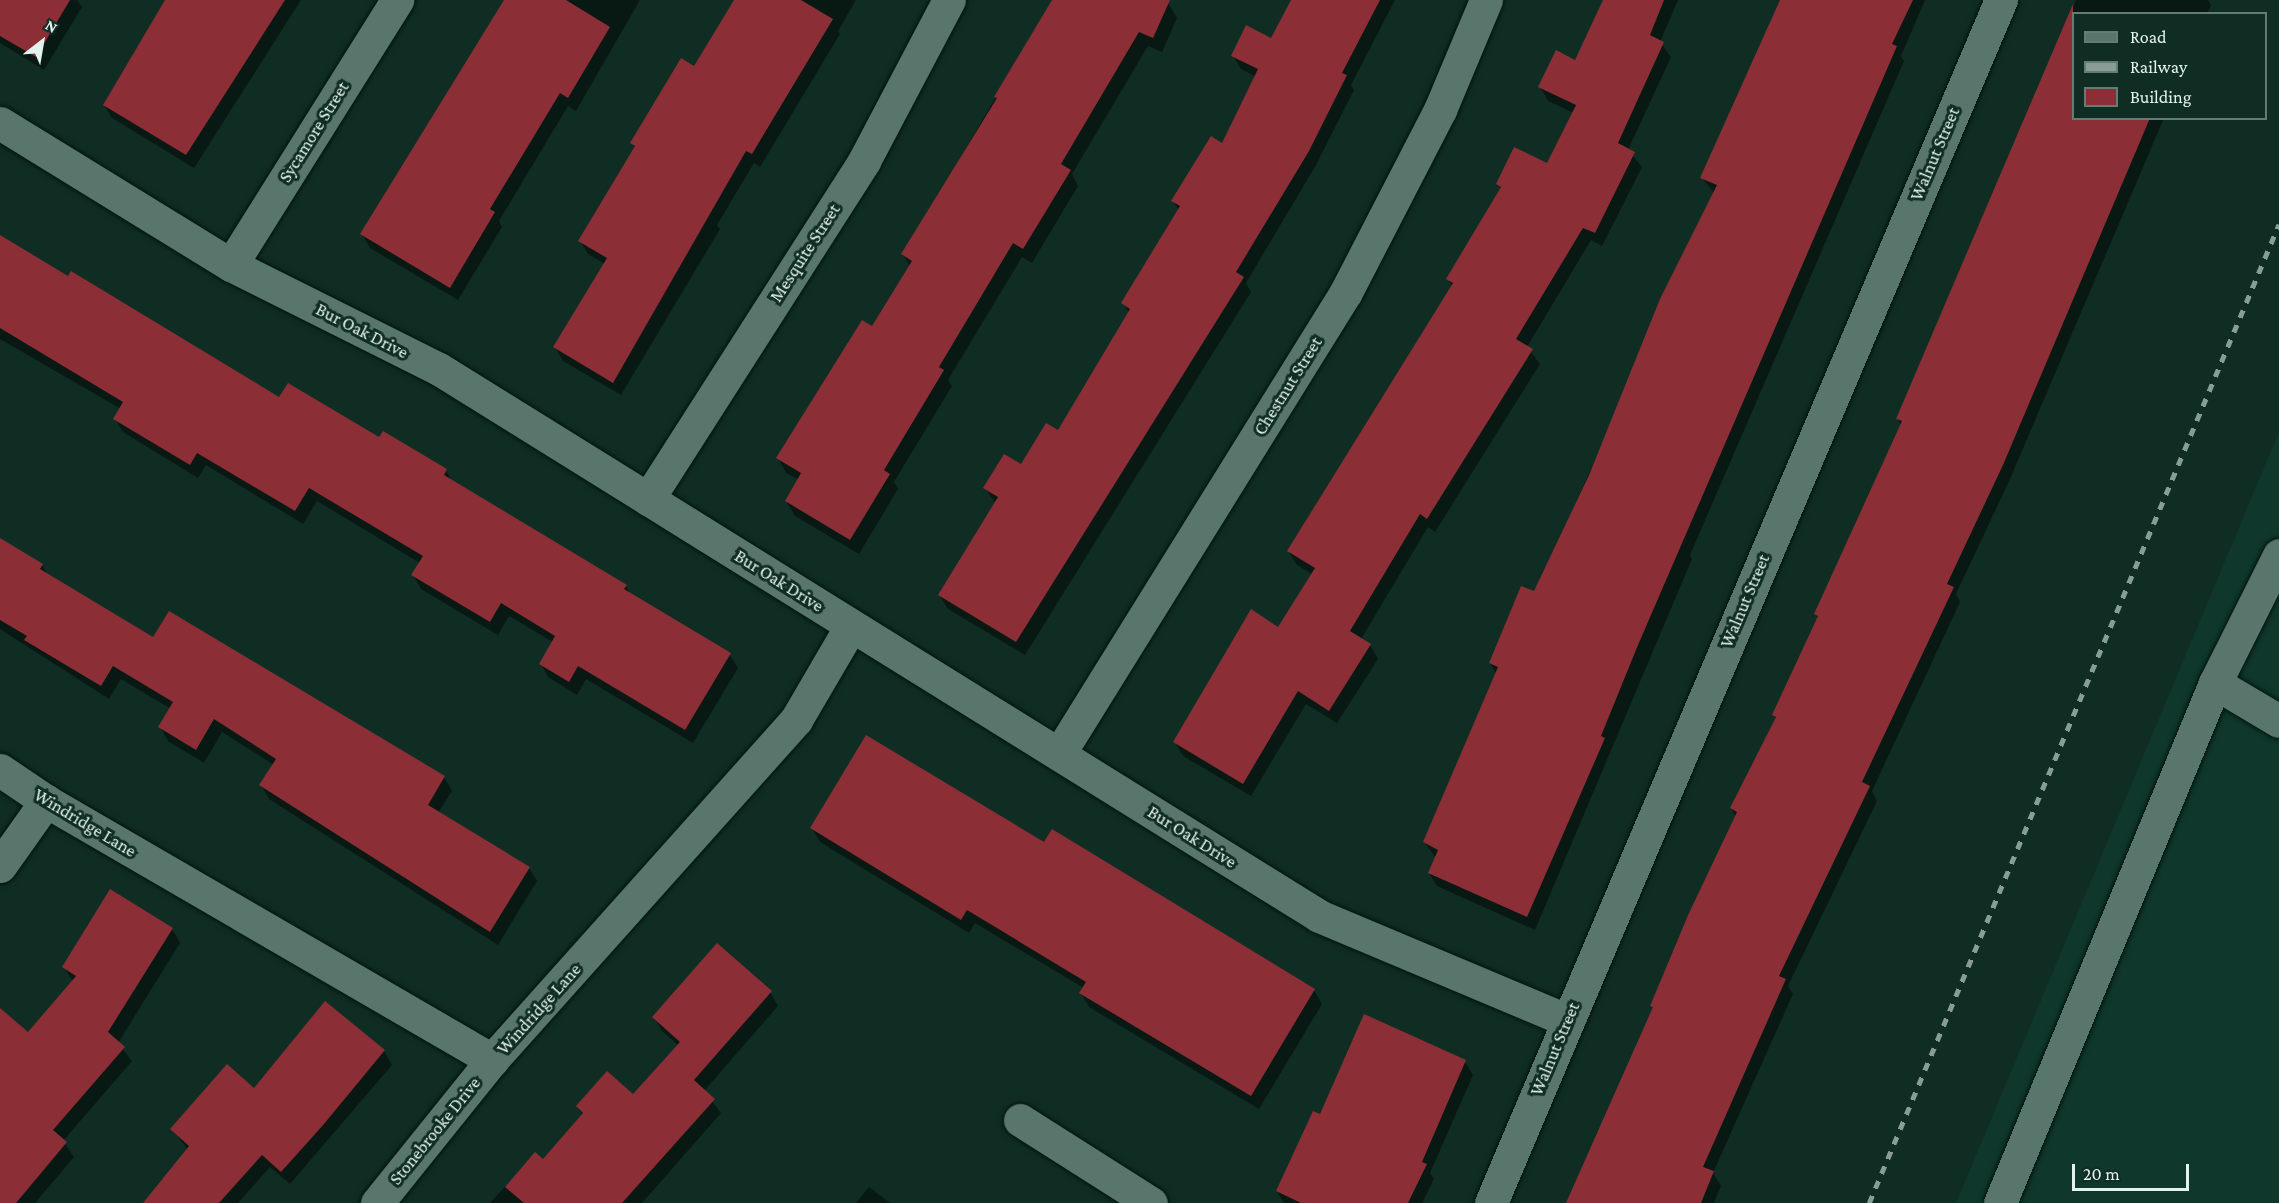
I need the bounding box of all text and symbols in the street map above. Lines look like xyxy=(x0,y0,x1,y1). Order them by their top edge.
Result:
north arrow xyxy=(12,12,72,72)
legend xyxy=(2072,12,2267,120)
text: N xyxy=(42,16,61,36)
text: Road xyxy=(2130,27,2167,47)
text: Railway xyxy=(2130,57,2187,77)
street label: Sycamore Street xyxy=(274,78,354,186)
text: Building xyxy=(2130,87,2191,107)
street label: Walnut Street xyxy=(1906,104,1964,204)
street label: Mesquite Street xyxy=(765,200,845,306)
street label: Bur Oak Drive xyxy=(312,299,412,363)
street label: Chestnut Street xyxy=(1249,333,1327,439)
street label: Bur Oak Drive xyxy=(731,545,827,617)
street label: Walnut Street xyxy=(1716,551,1774,651)
street label: Windridge Lane xyxy=(30,784,140,862)
street label: Bur Oak Drive xyxy=(1144,801,1240,873)
street label: Windridge Lane xyxy=(492,959,586,1059)
street label: Walnut Street xyxy=(1526,999,1584,1099)
street label: Stonebrooke Drive xyxy=(385,1073,485,1189)
scale bar xyxy=(2075,1152,2192,1190)
text: 20 m xyxy=(2083,1164,2120,1184)

